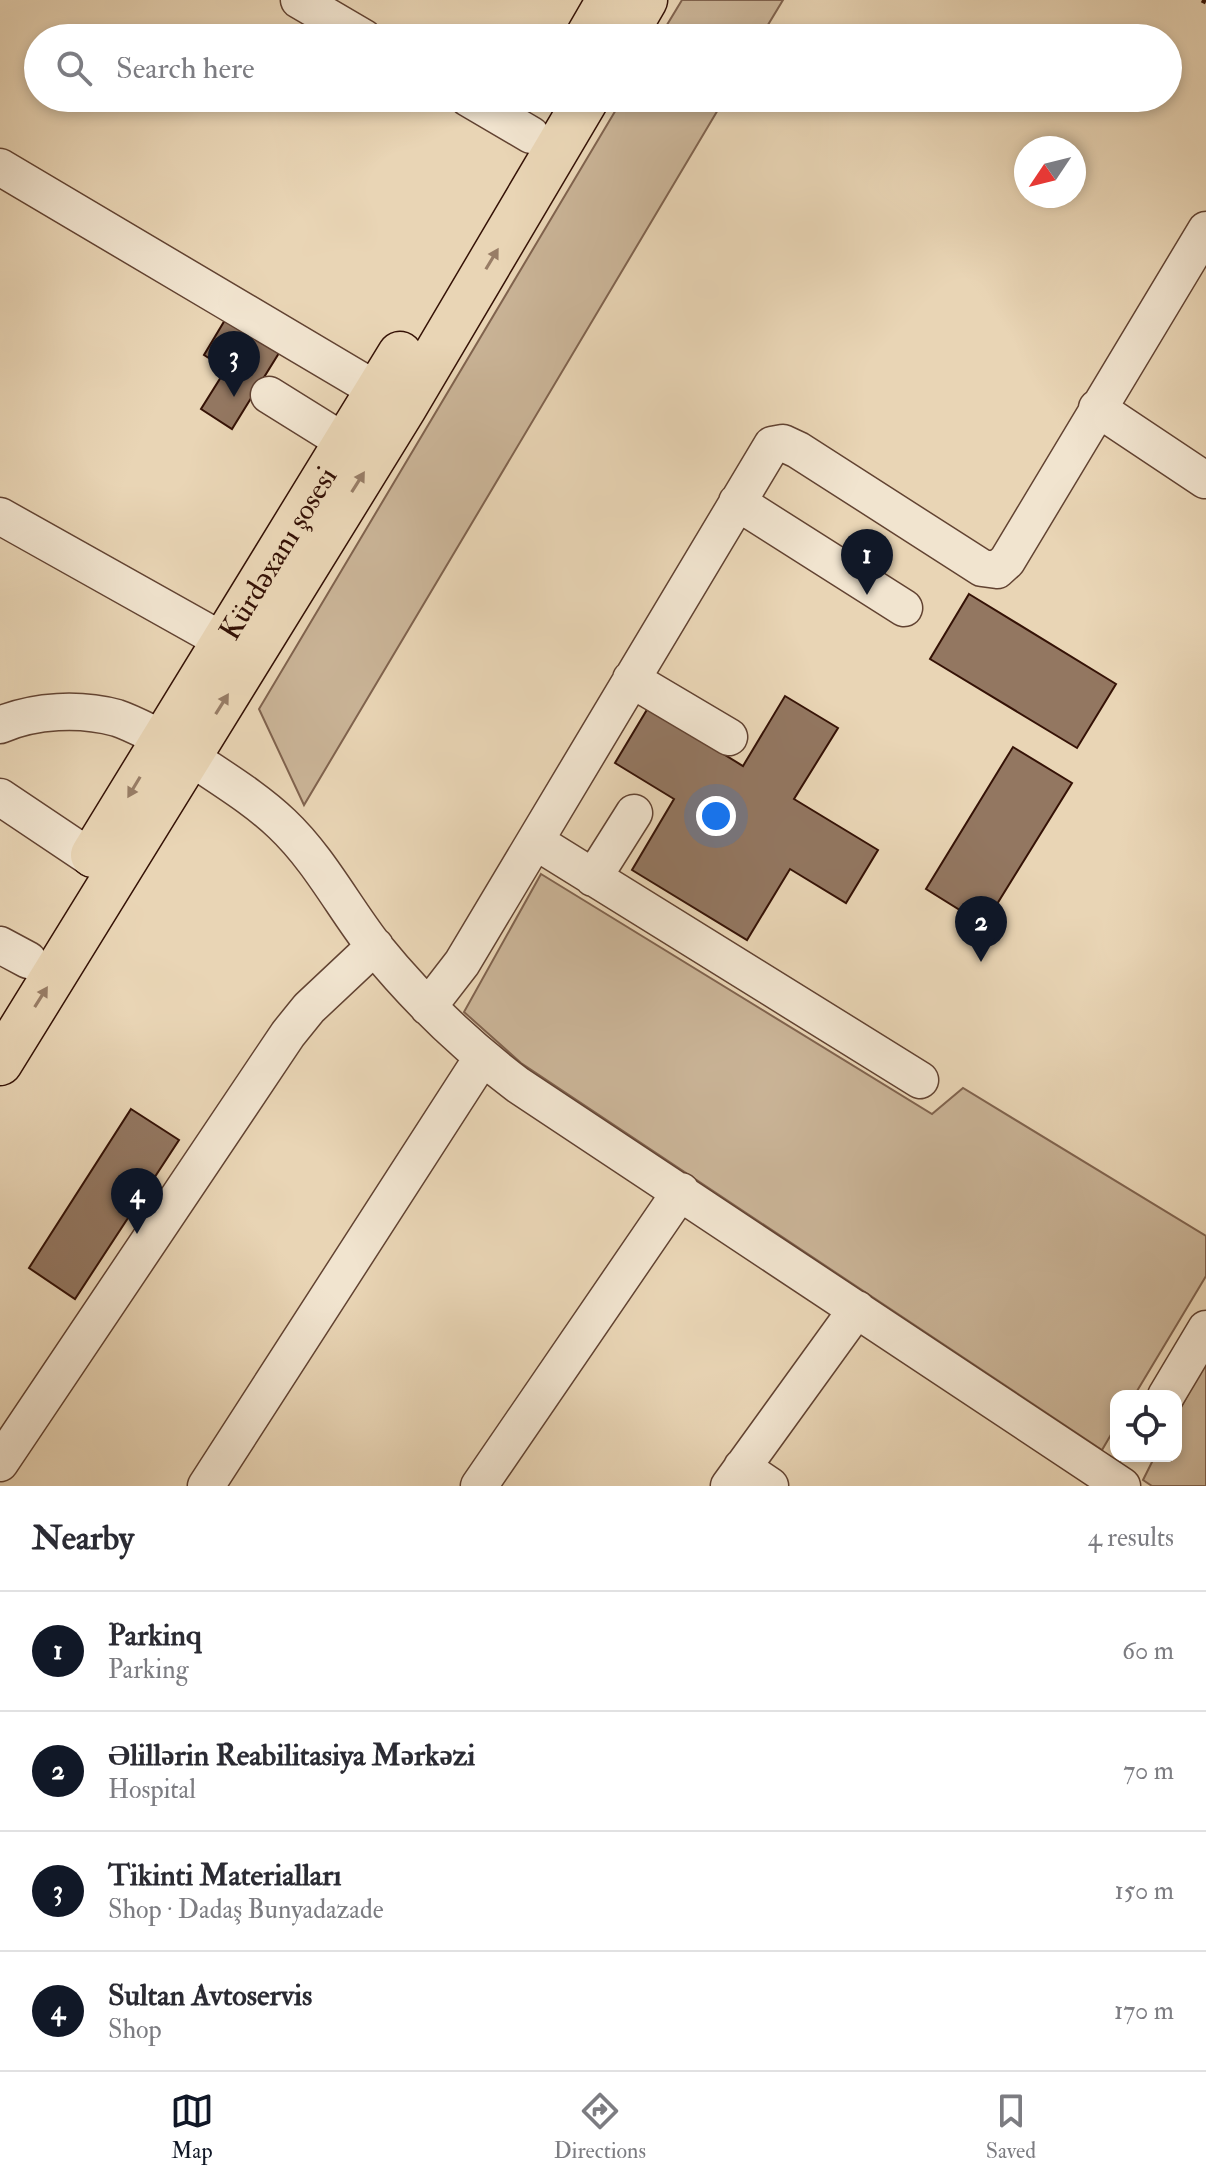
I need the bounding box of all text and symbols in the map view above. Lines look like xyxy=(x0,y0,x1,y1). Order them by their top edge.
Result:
search box xyxy=(24,24,1182,112)
icon: search xyxy=(52,46,96,90)
text: Search here xyxy=(116,50,255,87)
north arrow xyxy=(1014,136,1086,208)
one-way arrow xyxy=(484,248,498,270)
pin: 3 xyxy=(208,331,260,397)
street label: Kürdəxanı şosesi xyxy=(211,460,345,647)
one-way arrow xyxy=(350,471,364,493)
pin: 1 xyxy=(841,529,893,595)
one-way arrow xyxy=(214,693,228,715)
one-way arrow xyxy=(127,776,141,798)
your location xyxy=(696,796,736,836)
pin: 2 xyxy=(955,896,1007,962)
one-way arrow xyxy=(33,985,48,1008)
pin: 4 xyxy=(111,1168,163,1234)
map controls xyxy=(1110,1390,1182,1462)
button: locate xyxy=(1110,1390,1182,1462)
text: Nearby xyxy=(32,1517,134,1560)
text: 4 results xyxy=(1088,1522,1174,1554)
text: Parkinq xyxy=(108,1617,202,1654)
text: 1 xyxy=(53,1635,63,1667)
text: 60 m xyxy=(1122,1635,1174,1667)
text: Parking xyxy=(108,1654,188,1686)
text: Əlillərin Reabilitasiya Mərkəzi xyxy=(108,1737,475,1774)
text: 2 xyxy=(51,1755,65,1787)
text: 70 m xyxy=(1123,1755,1174,1787)
text: Hospital xyxy=(108,1774,196,1806)
text: Tikinti Materialları xyxy=(108,1857,341,1894)
text: 3 xyxy=(53,1875,63,1907)
text: 150 m xyxy=(1115,1875,1174,1907)
text: Shop · Dadaş Bunyadazade xyxy=(108,1894,384,1926)
text: Sultan Avtoservis xyxy=(108,1977,312,2014)
text: 4 xyxy=(51,1995,65,2027)
text: 170 m xyxy=(1114,1995,1174,2027)
text: Shop xyxy=(108,2014,162,2046)
tab: Map xyxy=(170,2089,214,2165)
tab: Directions xyxy=(554,2089,646,2165)
tab: Saved xyxy=(986,2089,1036,2165)

